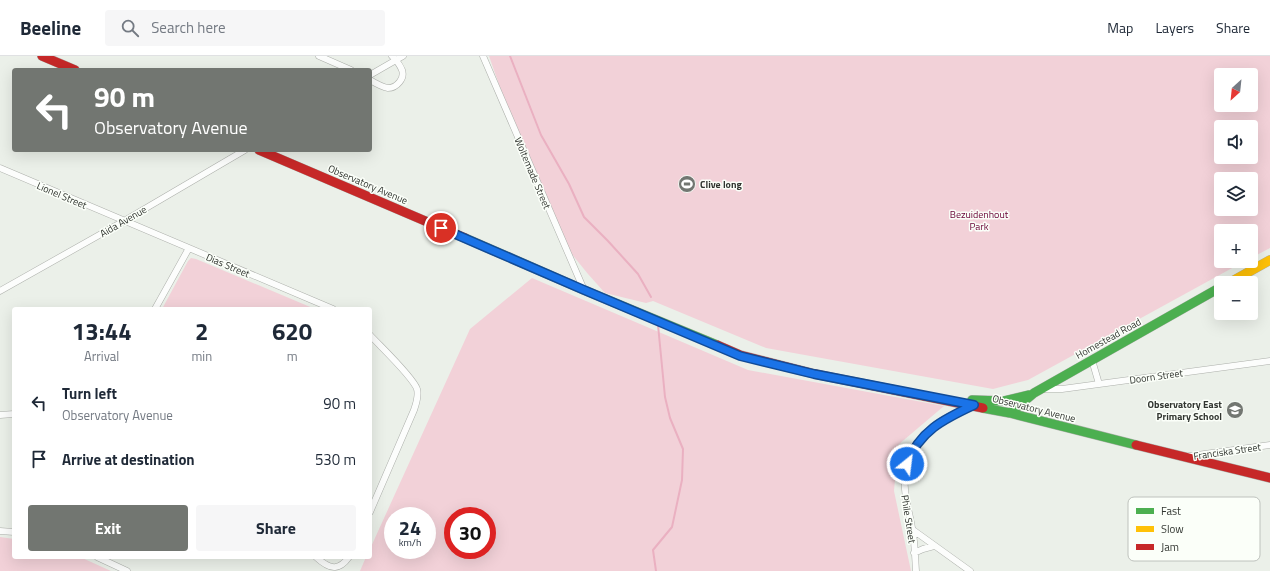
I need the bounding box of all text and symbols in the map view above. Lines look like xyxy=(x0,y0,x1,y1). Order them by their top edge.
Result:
search box xyxy=(105,10,385,46)
text: Beeline xyxy=(20,13,81,42)
text: Search here xyxy=(151,16,226,39)
icon: search xyxy=(119,17,141,39)
text: Map xyxy=(1107,17,1133,38)
text: Layers xyxy=(1155,17,1194,38)
text: Share xyxy=(1216,17,1250,38)
north arrow xyxy=(1214,68,1258,112)
map controls xyxy=(1214,68,1258,320)
text: 90 m xyxy=(94,75,155,118)
icon: left xyxy=(28,84,80,136)
text: Observatory Avenue xyxy=(94,114,248,141)
button: sound xyxy=(1214,120,1258,164)
street label: Woltemade Street xyxy=(511,135,555,212)
street label: Observatory Avenue xyxy=(326,161,410,208)
button: layers xyxy=(1214,172,1258,216)
sports icon: Clive long xyxy=(677,174,697,194)
place label: Clive long xyxy=(700,177,742,192)
street label: Lionel Street xyxy=(34,178,90,213)
street label: Aida Avenue xyxy=(97,202,149,241)
park label: Bezuidenhout Park xyxy=(950,207,1009,234)
pin xyxy=(424,211,458,245)
icon: arrive xyxy=(430,217,452,239)
button: + xyxy=(1214,224,1258,268)
street label: Dias Street xyxy=(204,250,252,282)
button: − xyxy=(1214,276,1258,320)
text: 13:44 xyxy=(72,313,132,349)
text: 2 xyxy=(195,313,209,349)
text: 620 xyxy=(272,313,312,349)
street label: Homestead Road xyxy=(1073,314,1144,363)
text: Arrival xyxy=(84,346,119,366)
text: min xyxy=(191,346,212,366)
text: m xyxy=(287,346,298,366)
street label: Doorn Street xyxy=(1128,365,1184,388)
text: Turn left xyxy=(62,382,117,405)
street label: Observatory Avenue xyxy=(991,391,1077,426)
icon: left xyxy=(28,392,50,414)
text: 90 m xyxy=(323,392,356,415)
place label: Observatory East Primary School xyxy=(1148,397,1222,424)
school or university icon: Observatory East Primary School xyxy=(1225,400,1245,420)
text: Observatory Avenue xyxy=(62,405,173,425)
street label: Franciska Street xyxy=(1192,439,1262,464)
position arrow xyxy=(886,443,928,485)
icon: arrive xyxy=(28,448,50,470)
text: Arrive at destination xyxy=(62,448,195,471)
text: 530 m xyxy=(315,448,356,471)
street label: Phile Street xyxy=(897,494,920,545)
legend xyxy=(1128,497,1260,561)
text: Fast xyxy=(1161,503,1181,519)
button: Exit xyxy=(28,505,188,551)
button: Share xyxy=(196,505,356,551)
speed limit sign: 30 xyxy=(444,507,496,559)
text: 24 xyxy=(399,512,421,543)
text: Slow xyxy=(1161,521,1184,537)
text: km/h xyxy=(399,535,421,550)
text: Jam xyxy=(1161,539,1179,555)

